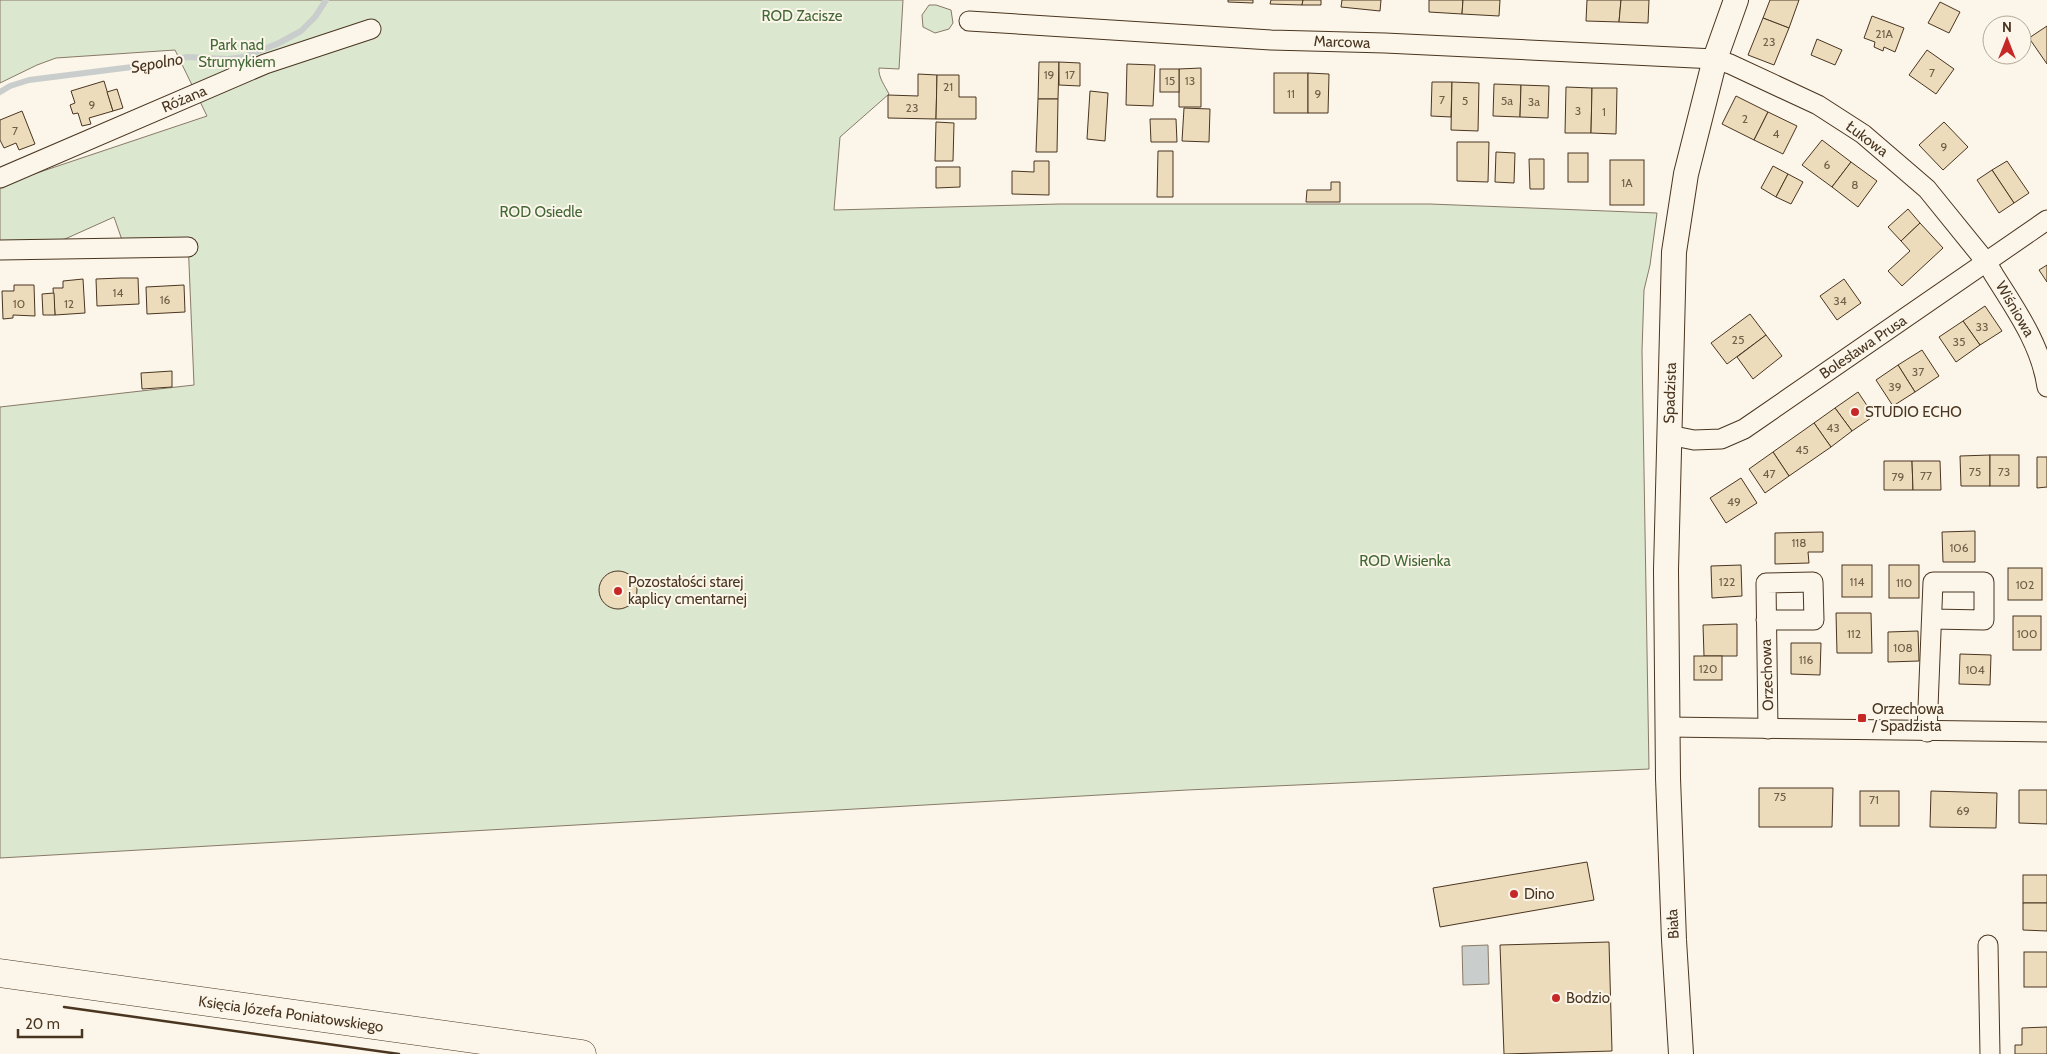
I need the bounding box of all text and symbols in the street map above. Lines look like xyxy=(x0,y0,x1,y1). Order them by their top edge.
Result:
park label: ROD Zacisze xyxy=(762,7,843,25)
north arrow xyxy=(1982,15,2032,65)
text: N xyxy=(2002,18,2012,36)
house number: 21A xyxy=(1875,26,1893,41)
street label: Marcowa xyxy=(1313,32,1371,52)
house number: 23 xyxy=(1763,34,1775,49)
park label: Park nad Strumykiem xyxy=(198,36,276,71)
water label: Sępolno xyxy=(129,49,185,77)
house number: 7 xyxy=(1929,65,1935,80)
house number: 19 xyxy=(1044,67,1055,82)
house number: 17 xyxy=(1065,67,1075,82)
house number: 15 xyxy=(1165,73,1175,88)
house number: 13 xyxy=(1185,73,1195,88)
house number: 21 xyxy=(943,79,953,94)
street label: Różana xyxy=(159,81,210,116)
house number: 11 xyxy=(1287,86,1295,101)
house number: 9 xyxy=(1315,86,1322,101)
house number: 7 xyxy=(1439,92,1445,107)
house number: 5 xyxy=(1462,93,1468,108)
house number: 5a xyxy=(1501,93,1513,108)
house number: 3a xyxy=(1528,94,1540,109)
house number: 9 xyxy=(89,97,96,112)
house number: 23 xyxy=(906,100,918,115)
house number: 3 xyxy=(1575,103,1581,118)
house number: 1 xyxy=(1602,104,1606,119)
house number: 2 xyxy=(1742,111,1748,126)
street label: Łukowa xyxy=(1842,117,1892,161)
house number: 7 xyxy=(12,123,18,138)
house number: 4 xyxy=(1773,126,1780,141)
house number: 9 xyxy=(1941,139,1948,154)
house number: 6 xyxy=(1824,157,1831,172)
house number: 1A xyxy=(1621,175,1633,190)
house number: 8 xyxy=(1851,177,1859,192)
park label: ROD Osiedle xyxy=(500,203,583,221)
street label: Wiśniowa xyxy=(1992,278,2039,341)
house number: 14 xyxy=(113,285,123,300)
house number: 16 xyxy=(160,292,171,307)
house number: 34 xyxy=(1833,293,1847,308)
house number: 10 xyxy=(13,296,25,311)
house number: 12 xyxy=(64,296,74,311)
street label: Bolesława Prusa xyxy=(1816,311,1911,383)
house number: 33 xyxy=(1976,319,1988,334)
house number: 25 xyxy=(1732,332,1744,347)
house number: 35 xyxy=(1953,334,1965,349)
street label: Spadzista xyxy=(1660,361,1680,424)
house number: 37 xyxy=(1912,364,1924,379)
house number: 39 xyxy=(1888,379,1902,394)
place label: STUDIO ECHO xyxy=(1865,403,1962,421)
marker: STUDIO ECHO xyxy=(1849,406,1861,418)
house number: 43 xyxy=(1826,420,1840,435)
house number: 45 xyxy=(1795,442,1809,457)
house number: 75 xyxy=(1969,464,1981,479)
house number: 73 xyxy=(1998,464,2010,479)
house number: 47 xyxy=(1763,466,1775,481)
house number: 77 xyxy=(1920,468,1932,483)
house number: 79 xyxy=(1892,469,1905,484)
house number: 49 xyxy=(1727,494,1741,509)
house number: 118 xyxy=(1791,535,1807,550)
house number: 106 xyxy=(1949,540,1969,555)
park label: ROD Wisienka xyxy=(1359,552,1452,570)
place label: Pozostałości starej kaplicy cmentarnej xyxy=(628,573,747,608)
house number: 122 xyxy=(1719,574,1735,589)
house number: 114 xyxy=(1850,574,1864,589)
house number: 110 xyxy=(1896,575,1912,590)
house number: 102 xyxy=(2016,577,2034,592)
marker: Pozostałości starej kaplicy cmentarnej xyxy=(612,585,624,597)
house number: 112 xyxy=(1847,626,1861,641)
house number: 100 xyxy=(2017,626,2037,641)
street label: Orzechowa xyxy=(1757,638,1777,711)
house number: 108 xyxy=(1893,640,1913,655)
house number: 116 xyxy=(1799,652,1814,667)
house number: 120 xyxy=(1699,661,1717,676)
house number: 104 xyxy=(1965,662,1985,677)
place label: Orzechowa / Spadzista xyxy=(1871,700,1945,735)
marker: Orzechowa / Spadzista xyxy=(1856,712,1868,724)
house number: 75 xyxy=(1774,789,1786,804)
house number: 71 xyxy=(1869,792,1879,807)
house number: 69 xyxy=(1956,803,1970,818)
place label: Dino xyxy=(1524,885,1555,903)
marker: Dino xyxy=(1508,888,1520,900)
street label: Biała xyxy=(1663,908,1683,939)
place label: Bodzio xyxy=(1566,989,1610,1007)
street label: Księcia Józefa Poniatowskiego xyxy=(197,992,385,1036)
marker: Bodzio xyxy=(1550,992,1562,1004)
scale bar xyxy=(18,1006,81,1038)
text: 20 m xyxy=(25,1015,60,1033)

